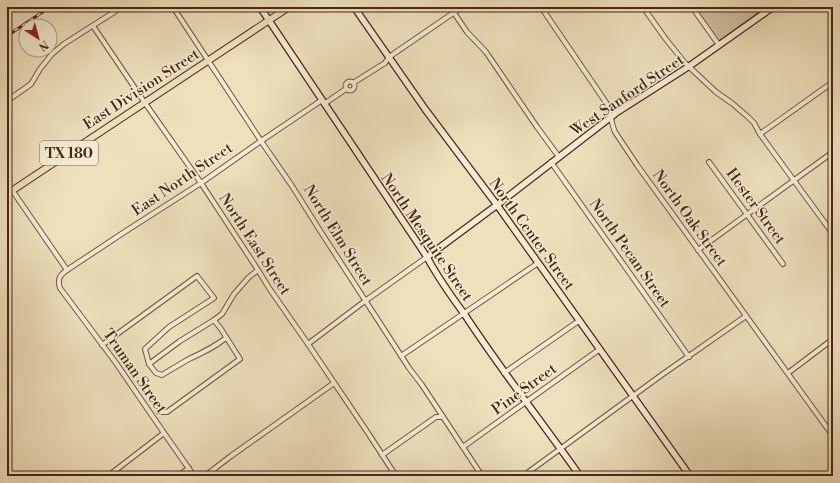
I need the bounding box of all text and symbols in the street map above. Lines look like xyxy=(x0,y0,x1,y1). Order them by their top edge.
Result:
north arrow xyxy=(18,18,58,58)
text: N xyxy=(35,37,51,54)
street label: East Division Street xyxy=(80,44,204,134)
street label: West Sanford Street xyxy=(566,50,688,141)
street label: East North Street xyxy=(128,138,237,220)
road number: TX 180 xyxy=(40,141,98,165)
street label: Hester Street xyxy=(722,165,790,249)
street label: North Oak Street xyxy=(648,166,731,271)
street label: North Mesquite Street xyxy=(377,170,477,306)
street label: North Center Street xyxy=(485,175,579,295)
street label: North Elm Street xyxy=(299,181,377,290)
street label: North East Street xyxy=(215,190,295,299)
street label: North Pecan Street xyxy=(585,195,675,312)
street label: Truman Street xyxy=(98,325,171,418)
street label: Pine Street xyxy=(488,359,561,419)

